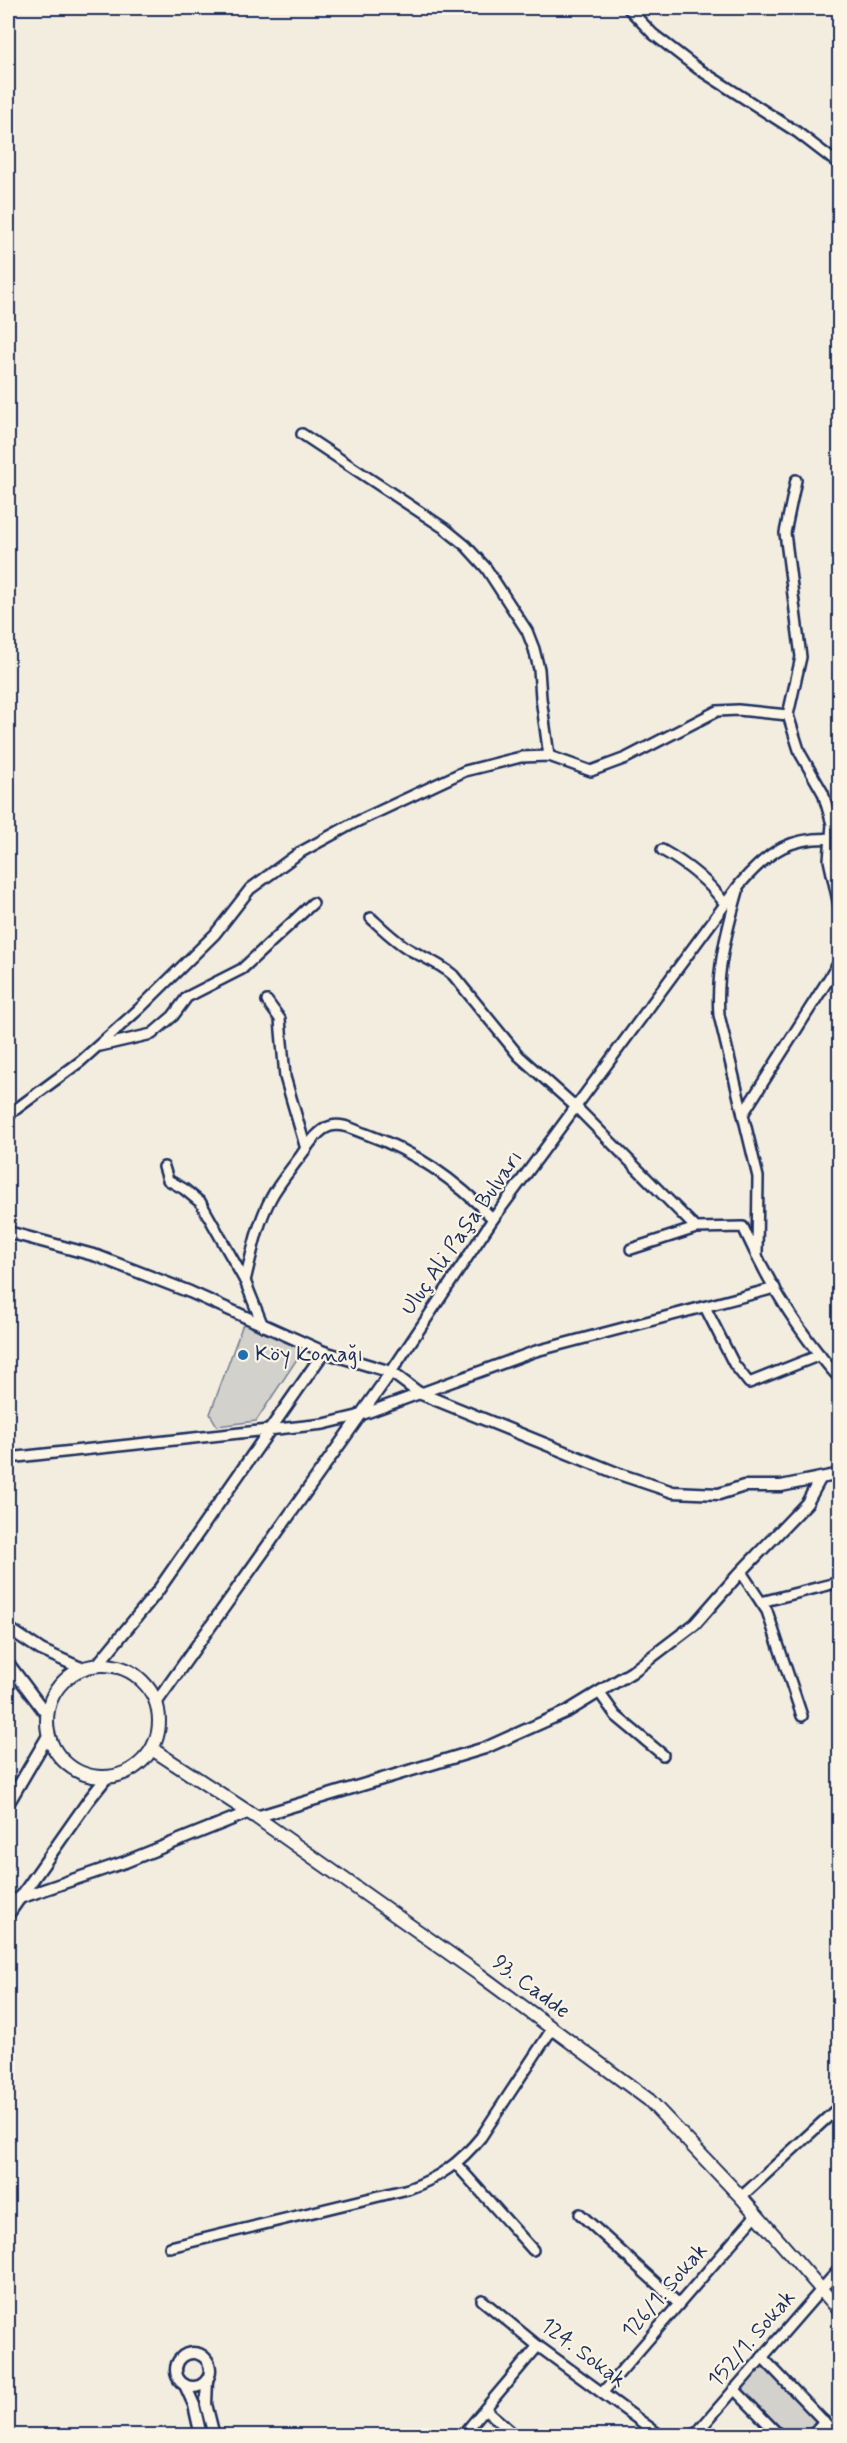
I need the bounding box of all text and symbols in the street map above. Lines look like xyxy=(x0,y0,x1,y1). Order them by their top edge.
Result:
street label: Uluç Ali Paşa Bulvarı xyxy=(395,1145,529,1321)
place label: Köy Konağı xyxy=(255,1341,363,1370)
marker: Köy Konağı xyxy=(236,1348,250,1362)
street label: 93. Cadde xyxy=(487,1949,575,2025)
street label: 126/1. Sokak xyxy=(616,2237,714,2344)
street label: 152/1. Sokak xyxy=(702,2284,802,2394)
street label: 124. Sokak xyxy=(534,2312,632,2394)

